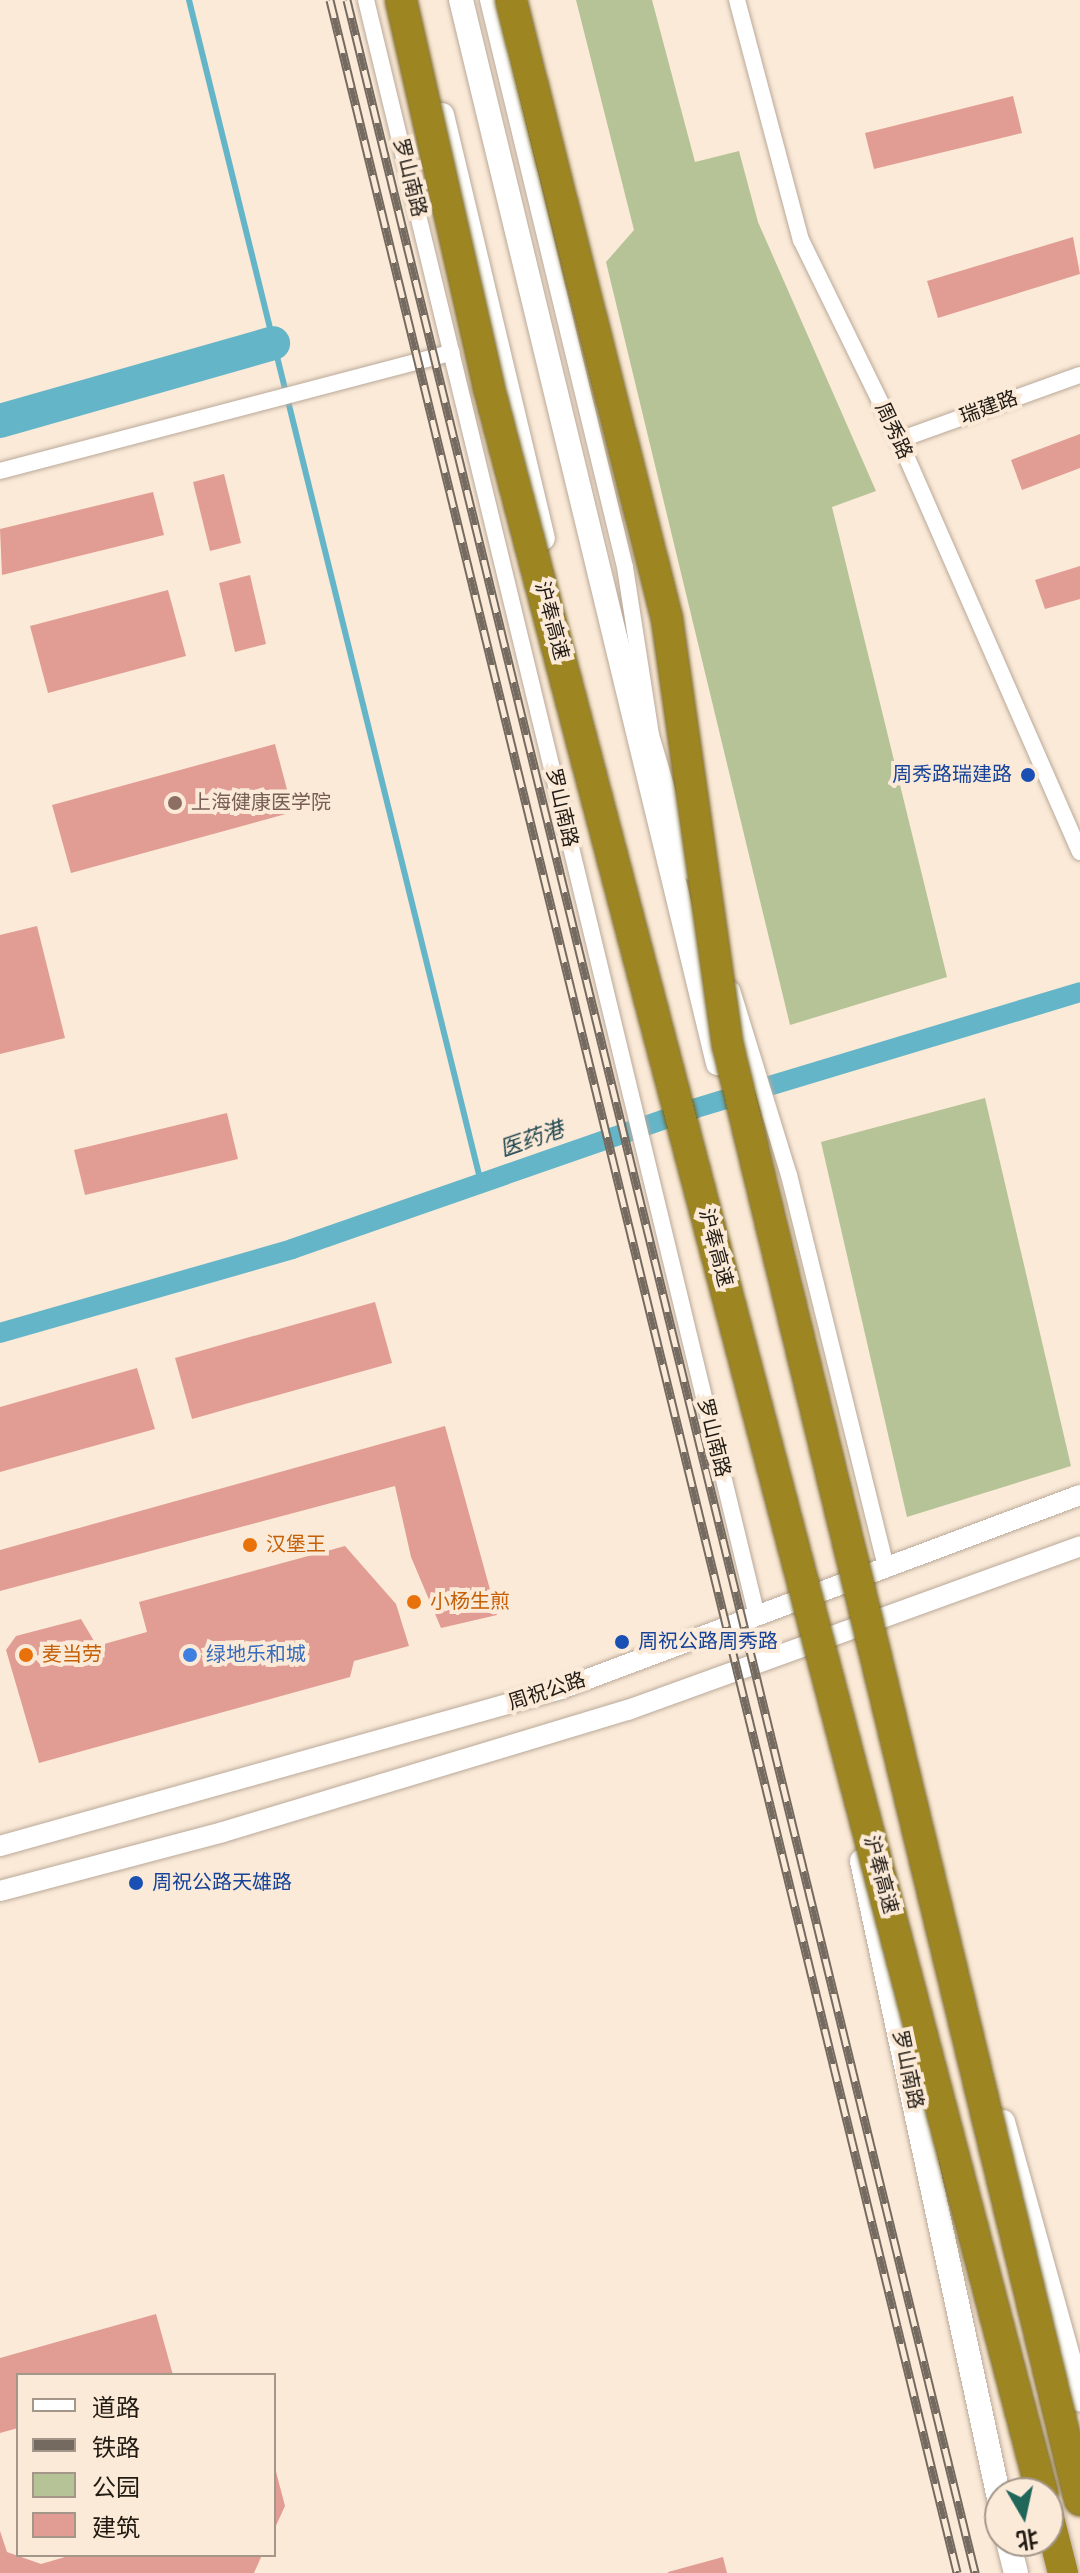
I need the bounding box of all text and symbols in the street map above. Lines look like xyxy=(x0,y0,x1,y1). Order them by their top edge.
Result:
street label: 罗山南路 xyxy=(388,136,430,220)
street label: 瑞建路 xyxy=(957,386,1021,430)
street label: 周秀路 xyxy=(869,399,917,463)
street label: 沪奉高速 xyxy=(529,579,573,663)
place label: 周秀路瑞建路 xyxy=(892,763,1012,787)
street label: 罗山南路 xyxy=(540,766,582,850)
marker: 周秀路瑞建路 xyxy=(1019,766,1037,784)
place label: 上海健康医学院 xyxy=(191,791,331,815)
marker: 上海健康医学院 xyxy=(166,794,184,812)
water label: 医药港 xyxy=(497,1117,567,1163)
street label: 沪奉高速 xyxy=(693,1206,737,1290)
street label: 罗山南路 xyxy=(692,1396,734,1480)
place label: 汉堡王 xyxy=(266,1533,326,1557)
marker: 汉堡王 xyxy=(241,1536,259,1554)
place label: 小杨生煎 xyxy=(430,1590,510,1614)
marker: 小杨生煎 xyxy=(405,1593,423,1611)
place label: 周祝公路周秀路 xyxy=(638,1630,778,1654)
marker: 周祝公路周秀路 xyxy=(613,1633,631,1651)
place label: 麦当劳 xyxy=(42,1643,102,1667)
place label: 绿地乐和城 xyxy=(206,1643,306,1667)
marker: 麦当劳 xyxy=(17,1646,35,1664)
marker: 绿地乐和城 xyxy=(181,1646,199,1664)
street label: 周祝公路 xyxy=(505,1668,589,1716)
street label: 沪奉高速 xyxy=(858,1833,902,1917)
place label: 周祝公路天雄路 xyxy=(152,1871,292,1895)
marker: 周祝公路天雄路 xyxy=(127,1874,145,1892)
street label: 罗山南路 xyxy=(887,2028,927,2112)
legend xyxy=(16,2373,276,2557)
text: 道路 xyxy=(92,2394,140,2423)
text: 铁路 xyxy=(92,2434,140,2463)
text: 公园 xyxy=(92,2474,140,2503)
north arrow xyxy=(984,2477,1064,2557)
text: 建筑 xyxy=(92,2514,140,2543)
text: 北 xyxy=(1015,2524,1040,2553)

